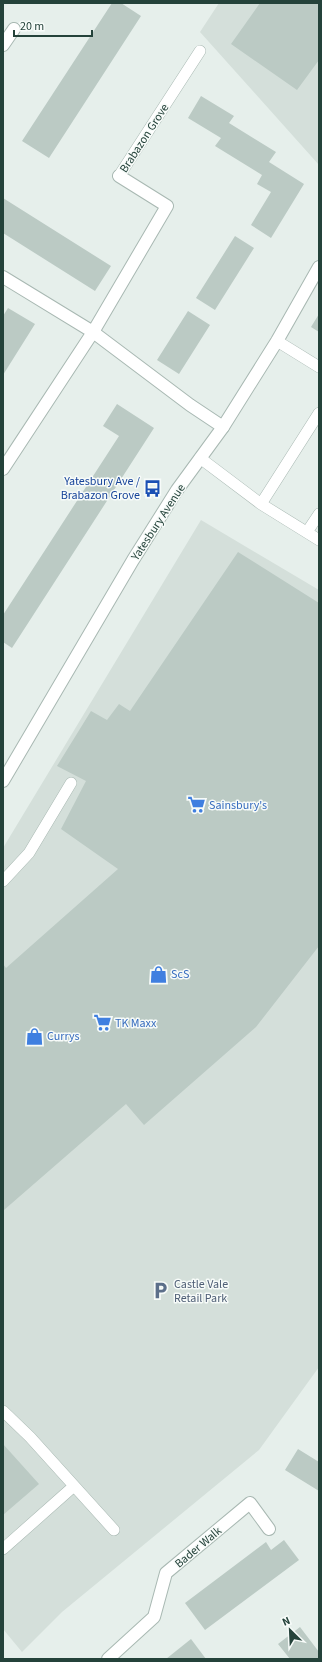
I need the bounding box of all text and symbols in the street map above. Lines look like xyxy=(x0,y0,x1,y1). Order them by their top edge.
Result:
scale bar xyxy=(14,12,92,38)
text: 20 m xyxy=(20,18,44,35)
street label: Brabazon Grove xyxy=(116,100,173,176)
place label: Yatesbury Ave / Brabazon Grove xyxy=(61,473,141,504)
bus stop icon: Yatesbury Ave / Brabazon Grove xyxy=(143,478,163,498)
street label: Yatesbury Avenue xyxy=(127,481,190,565)
supermarket icon: Sainsbury's xyxy=(186,795,206,815)
place label: Sainsbury's xyxy=(209,797,267,814)
shop icon: ScS xyxy=(148,964,168,984)
place label: ScS xyxy=(171,966,189,983)
supermarket icon: TK Maxx xyxy=(92,1013,112,1033)
place label: TK Maxx xyxy=(115,1015,157,1032)
shop icon: Currys xyxy=(24,1026,44,1046)
place label: Currys xyxy=(47,1028,80,1045)
place label: Castle Vale Retail Park xyxy=(174,1276,228,1307)
parking icon: Castle Vale Retail Park xyxy=(151,1281,171,1301)
street label: Bader Walk xyxy=(171,1523,225,1572)
north arrow xyxy=(270,1610,310,1650)
text: N xyxy=(280,1613,293,1630)

